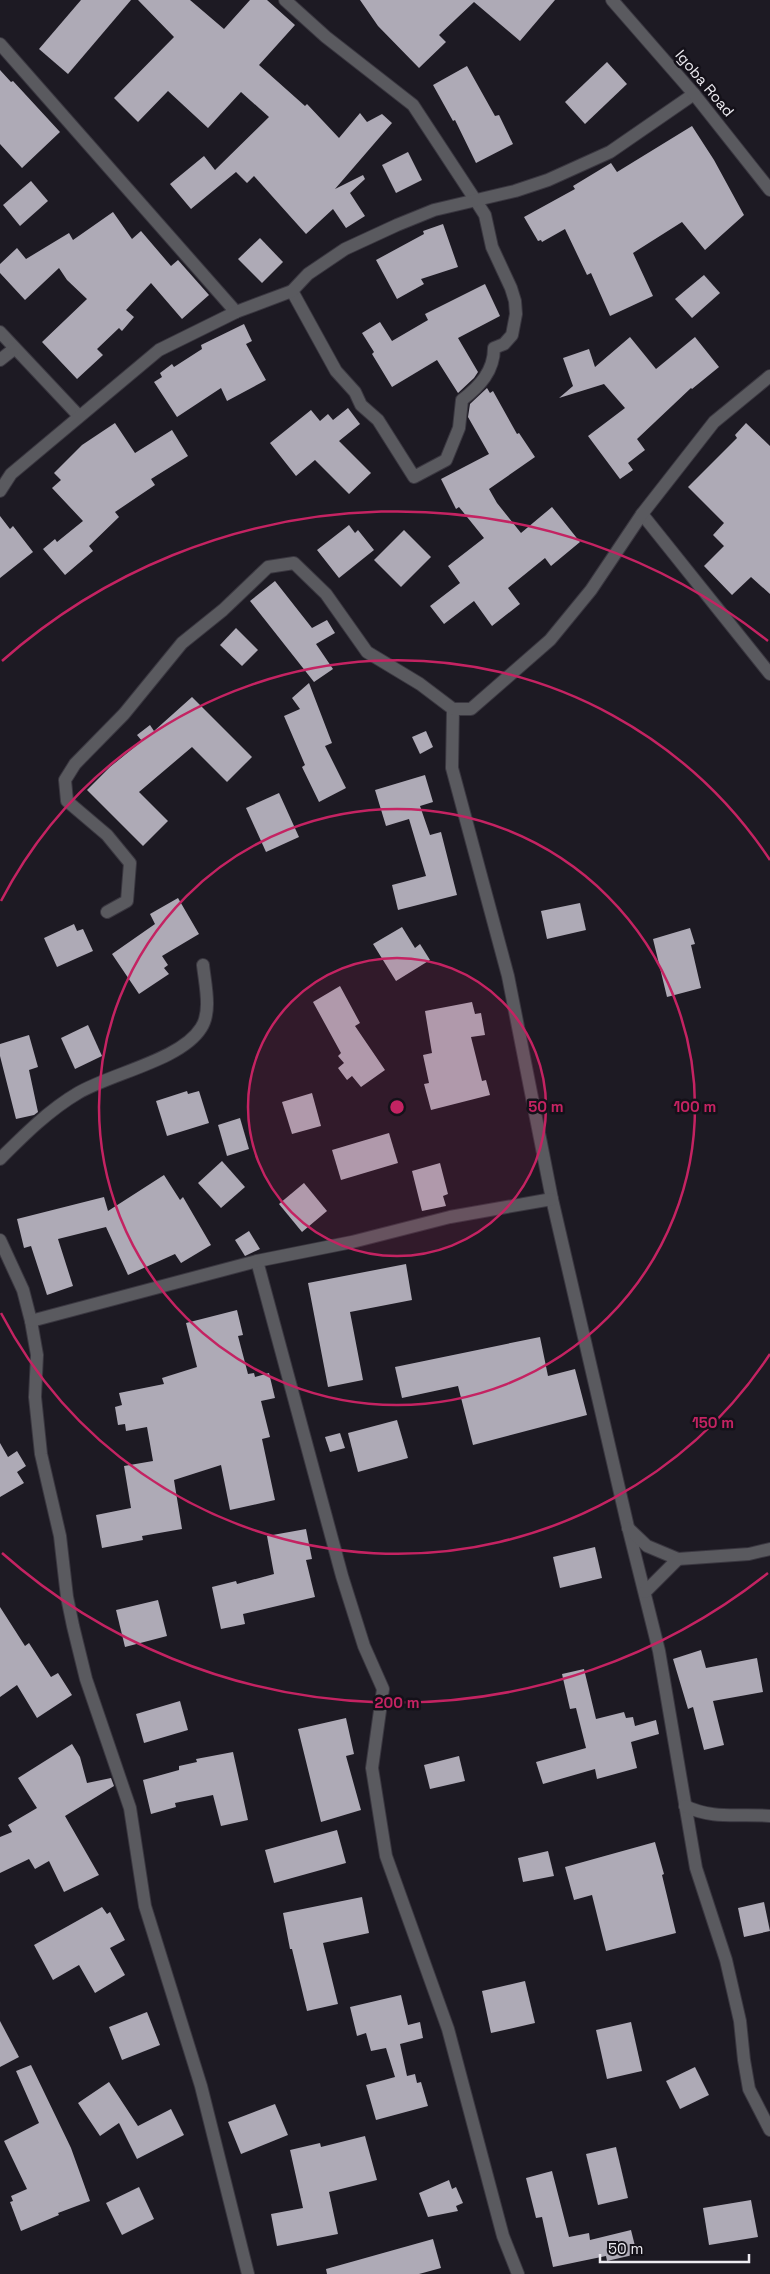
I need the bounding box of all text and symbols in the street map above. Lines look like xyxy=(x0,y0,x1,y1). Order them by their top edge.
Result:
street label: Igoba Road xyxy=(672,46,738,120)
text: 50 m xyxy=(528,1097,564,1116)
text: 100 m xyxy=(674,1097,716,1116)
centre of rings xyxy=(388,1098,406,1116)
text: 150 m xyxy=(692,1413,734,1432)
text: 200 m xyxy=(375,1693,419,1712)
scale bar xyxy=(600,2232,749,2264)
text: 50 m xyxy=(608,2239,643,2258)

